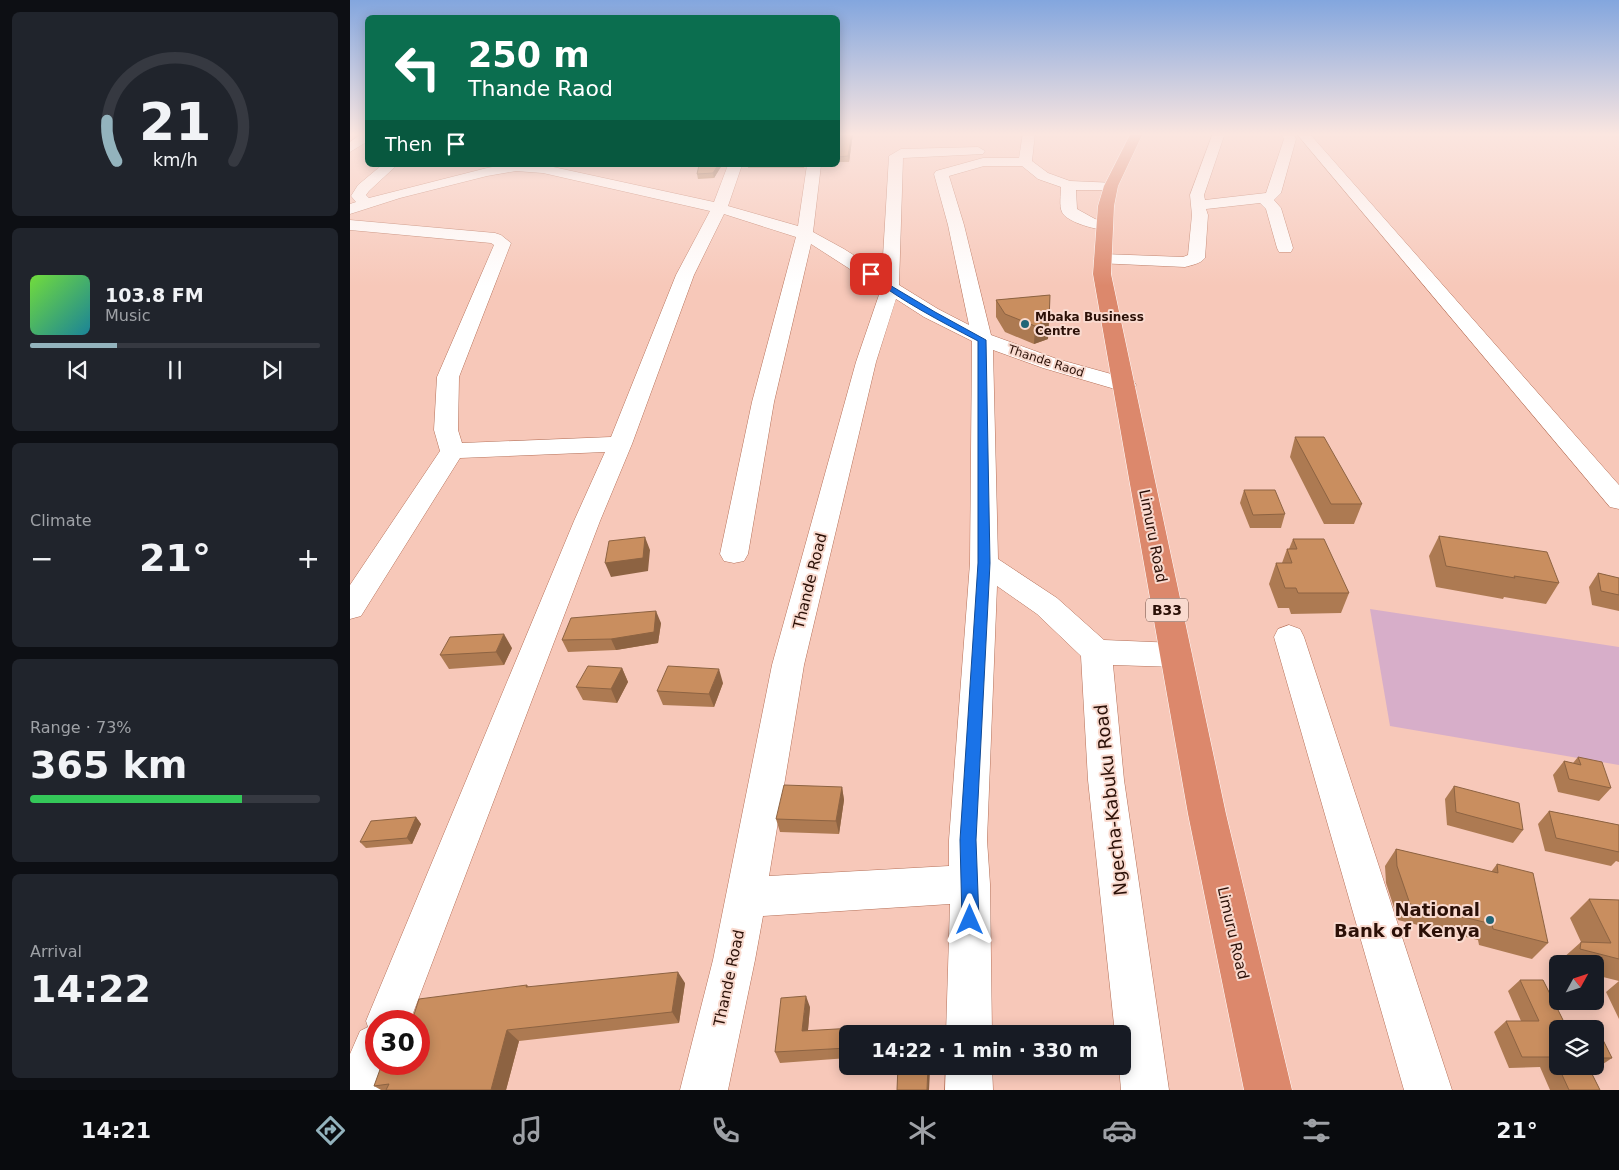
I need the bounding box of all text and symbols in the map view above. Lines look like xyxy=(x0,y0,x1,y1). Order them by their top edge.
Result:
icon: left xyxy=(385,35,450,100)
text: 250 m xyxy=(468,35,590,75)
text: Thande Raod xyxy=(468,76,613,101)
text: 21 xyxy=(139,92,211,152)
icon: arrive xyxy=(442,130,470,158)
text: Then xyxy=(385,133,432,155)
text: km/h xyxy=(152,149,198,170)
pin xyxy=(850,253,892,295)
icon: arrive xyxy=(857,260,885,288)
text: 103.8 FM xyxy=(105,284,204,306)
text: Music xyxy=(105,306,151,325)
place label: Mbaka Business Centre xyxy=(1035,310,1144,338)
marker: Mbaka Business Centre xyxy=(1019,318,1031,330)
street label: Thande Raod xyxy=(1005,342,1086,380)
icon: previous xyxy=(64,356,92,384)
icon: pause xyxy=(161,356,189,384)
icon: next xyxy=(258,356,286,384)
street label: Limuru Road xyxy=(1135,488,1171,584)
text: Climate xyxy=(30,511,92,530)
street label: Thande Road xyxy=(789,531,831,632)
text: 21° xyxy=(139,536,211,580)
text: − xyxy=(30,542,53,575)
text: + xyxy=(297,542,320,575)
road number: B33 xyxy=(1146,598,1188,622)
street label: Ngecha-Kabuku Road xyxy=(1090,703,1131,897)
text: Range · 73% xyxy=(30,718,132,737)
text: 365 km xyxy=(30,743,187,787)
street label: Limuru Road xyxy=(1214,885,1252,981)
position arrow xyxy=(943,893,995,945)
place label: National Bank of Kenya xyxy=(1334,899,1480,941)
marker: National Bank of Kenya xyxy=(1484,914,1496,926)
street label: Thande Road xyxy=(710,928,748,1029)
text: Arrival xyxy=(30,942,82,961)
north arrow xyxy=(1549,955,1604,1010)
map controls xyxy=(1549,955,1604,1075)
text: 14:22 xyxy=(30,967,151,1011)
speed limit sign: 30 xyxy=(365,1010,430,1075)
button: layers xyxy=(1549,1020,1604,1075)
text: 14:22 · 1 min · 330 m xyxy=(871,1039,1099,1061)
icon: directions xyxy=(313,1113,348,1148)
icon: music xyxy=(510,1113,545,1148)
icon: phone xyxy=(708,1113,743,1148)
icon: climate xyxy=(905,1113,940,1148)
icon: car xyxy=(1102,1113,1137,1148)
icon: filters xyxy=(1299,1113,1334,1148)
text: 14:21 xyxy=(81,1118,151,1143)
text: 21° xyxy=(1496,1118,1538,1143)

